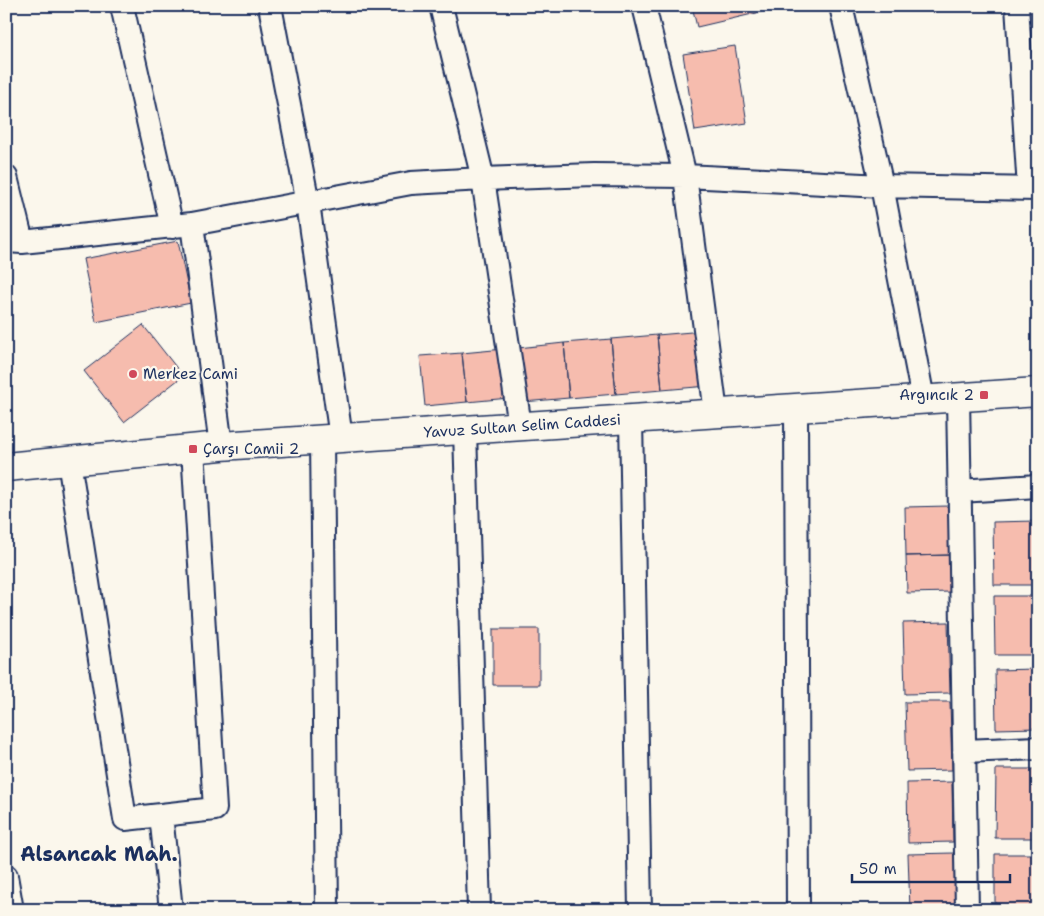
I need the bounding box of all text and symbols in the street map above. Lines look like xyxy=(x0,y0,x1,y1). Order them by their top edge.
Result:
place label: Merkez Cami xyxy=(143,364,238,384)
marker: Merkez Cami xyxy=(127,368,139,380)
place label: Argıncık 2 xyxy=(899,385,974,405)
marker: Argıncık 2 xyxy=(978,389,990,401)
street label: Yavuz Sultan Selim Caddesi xyxy=(423,410,622,443)
place label: Çarşı Camii 2 xyxy=(203,439,299,459)
marker: Çarşı Camii 2 xyxy=(187,443,199,455)
district label: Alsancak Mah. xyxy=(20,841,178,867)
scale bar xyxy=(852,851,1009,883)
text: 50 m xyxy=(859,859,897,879)

